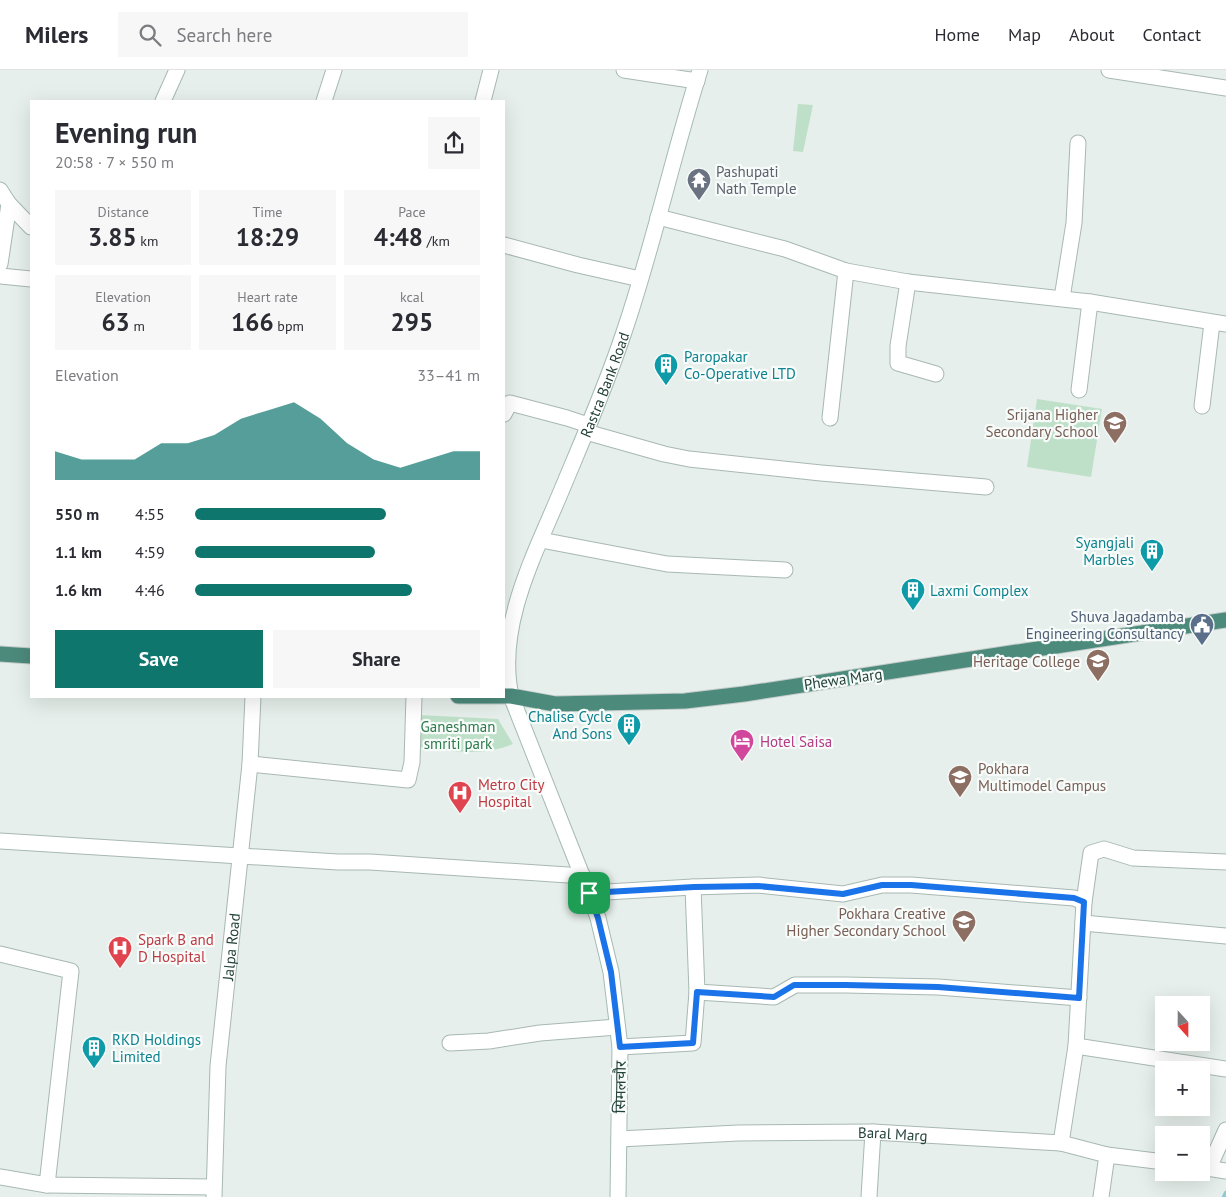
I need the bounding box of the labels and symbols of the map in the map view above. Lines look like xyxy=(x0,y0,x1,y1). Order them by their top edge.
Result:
place label: Pashupati Nath Temple xyxy=(716,162,797,198)
temple icon: Pashupati Nath Temple xyxy=(686,167,712,201)
street label: Rastra Bank Road xyxy=(575,330,633,440)
place label: Paropakar Co-Operative LTD xyxy=(684,347,796,383)
building icon: Paropakar Co-Operative LTD xyxy=(653,352,679,386)
place label: Srijana Higher Secondary School xyxy=(985,405,1099,441)
school or university icon: Srijana Higher Secondary School xyxy=(1102,410,1128,444)
place label: Syangjali Marbles xyxy=(1075,533,1134,569)
building icon: Syangjali Marbles xyxy=(1139,538,1165,572)
building icon: Laxmi Complex xyxy=(900,577,926,611)
place label: Laxmi Complex xyxy=(930,581,1029,600)
place label: Shuva Jagadamba Engineering Consultancy xyxy=(1026,607,1184,643)
public building icon: Shuva Jagadamba Engineering Consultancy xyxy=(1189,612,1215,646)
school or university icon: Heritage College xyxy=(1085,648,1111,682)
place label: Heritage College xyxy=(973,652,1080,671)
street label: Phewa Marg xyxy=(803,664,883,694)
place label: Chalise Cycle And Sons xyxy=(528,707,612,743)
building icon: Chalise Cycle And Sons xyxy=(616,712,642,746)
park label: Ganeshman smriti park xyxy=(421,717,495,753)
hotel icon: Hotel Saisa xyxy=(729,728,755,762)
place label: Hotel Saisa xyxy=(760,732,832,751)
place label: Pokhara Multimodel Campus xyxy=(978,759,1106,795)
school or university icon: Pokhara Multimodel Campus xyxy=(947,764,973,798)
place label: Metro City Hospital xyxy=(478,775,544,811)
hospital icon: Metro City Hospital xyxy=(447,780,473,814)
pin xyxy=(568,872,610,914)
place label: Pokhara Creative Higher Secondary School xyxy=(786,904,947,940)
school or university icon: Pokhara Creative Higher Secondary School xyxy=(951,909,977,943)
street label: Jalpa Road xyxy=(218,912,244,982)
place label: Spark B and D Hospital xyxy=(138,930,214,966)
hospital icon: Spark B and D Hospital xyxy=(107,935,133,969)
north arrow xyxy=(1155,996,1210,1051)
place label: RKD Holdings Limited xyxy=(112,1030,201,1066)
building icon: RKD Holdings Limited xyxy=(81,1035,107,1069)
street label: सिमलचौर xyxy=(610,1060,630,1114)
street label: Baral Marg xyxy=(858,1122,928,1145)

